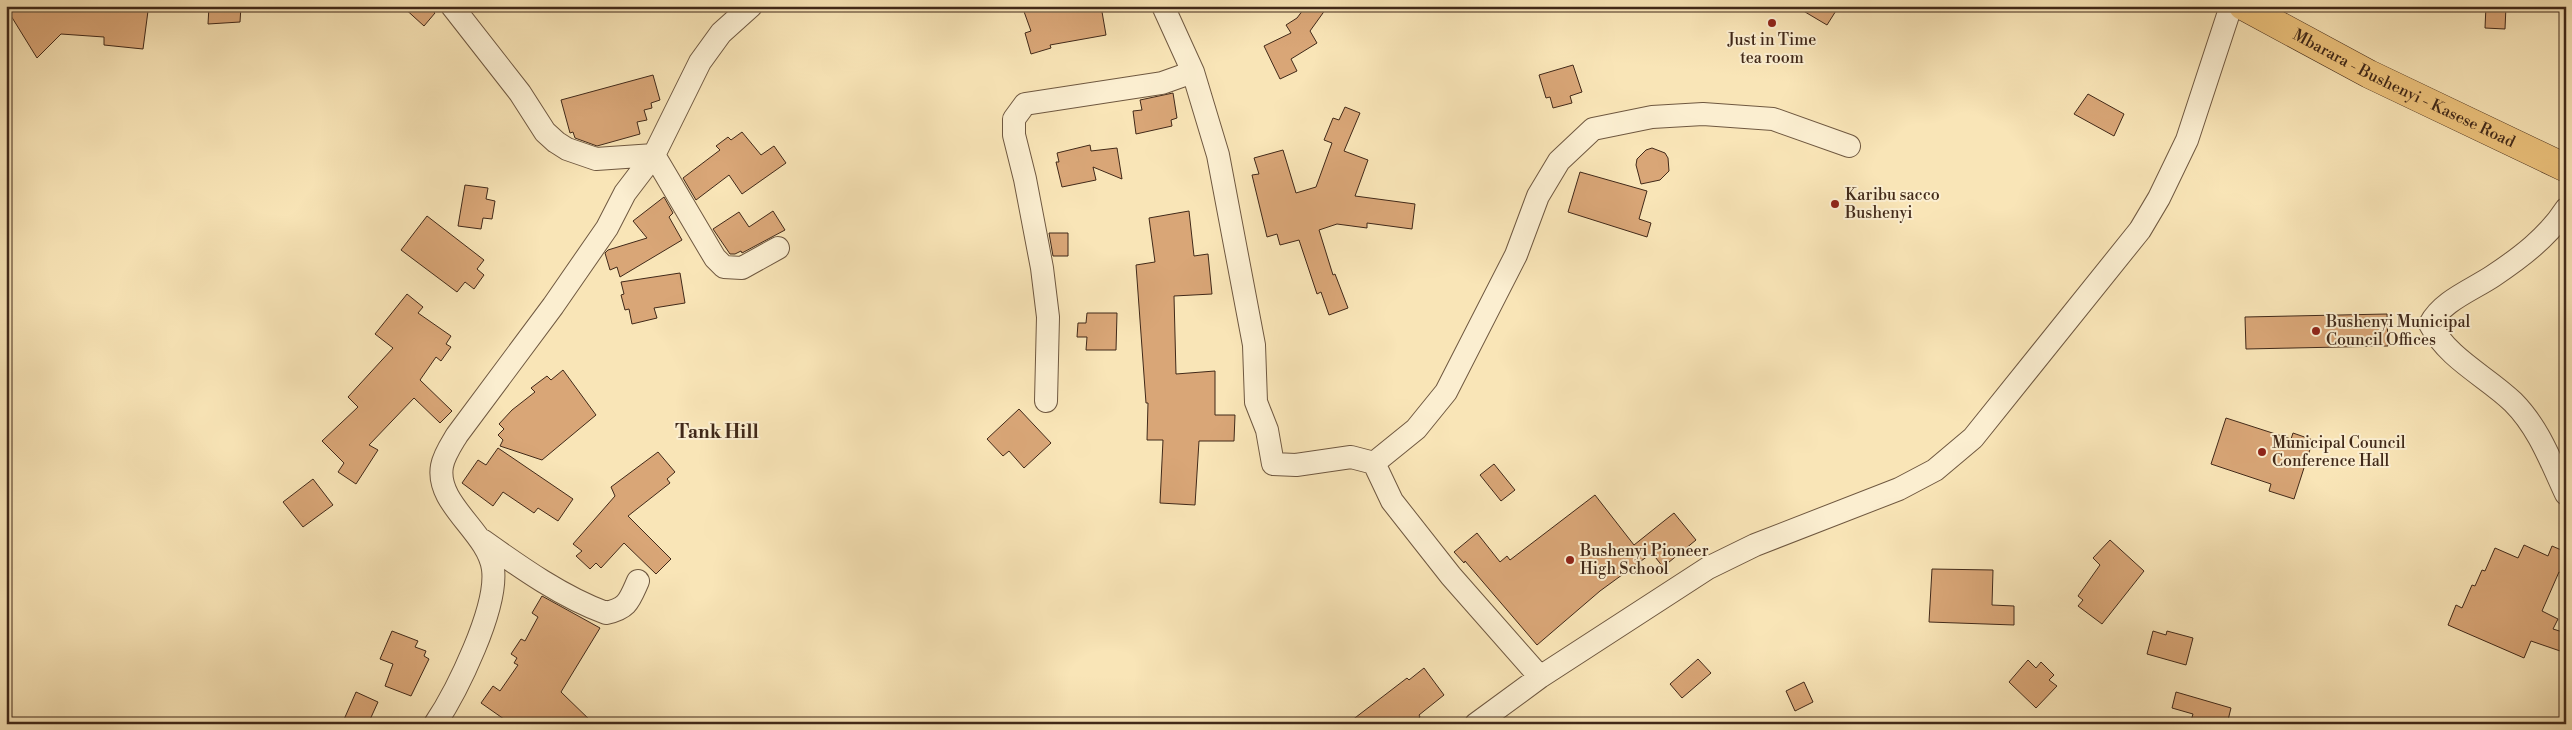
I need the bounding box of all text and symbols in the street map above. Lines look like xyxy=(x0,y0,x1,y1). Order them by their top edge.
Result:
marker: Just in Time tea room xyxy=(1766,17,1778,29)
street label: Mbarara - Bushenyi - Kasese Road xyxy=(2289,25,2518,152)
place label: Just in Time tea room xyxy=(1727,30,1816,68)
place label: Karibu sacco Bushenyi xyxy=(1844,185,1940,223)
marker: Karibu sacco Bushenyi xyxy=(1829,198,1841,210)
place label: Bushenyi Municipal Council Offices xyxy=(2325,312,2471,350)
marker: Bushenyi Municipal Council Offices xyxy=(2310,325,2322,337)
district label: Tank Hill xyxy=(675,420,759,444)
place label: Municipal Council Conference Hall xyxy=(2272,433,2406,471)
marker: Municipal Council Conference Hall xyxy=(2256,446,2268,458)
place label: Bushenyi Pioneer High School xyxy=(1579,541,1709,579)
marker: Bushenyi Pioneer High School xyxy=(1564,554,1576,566)

